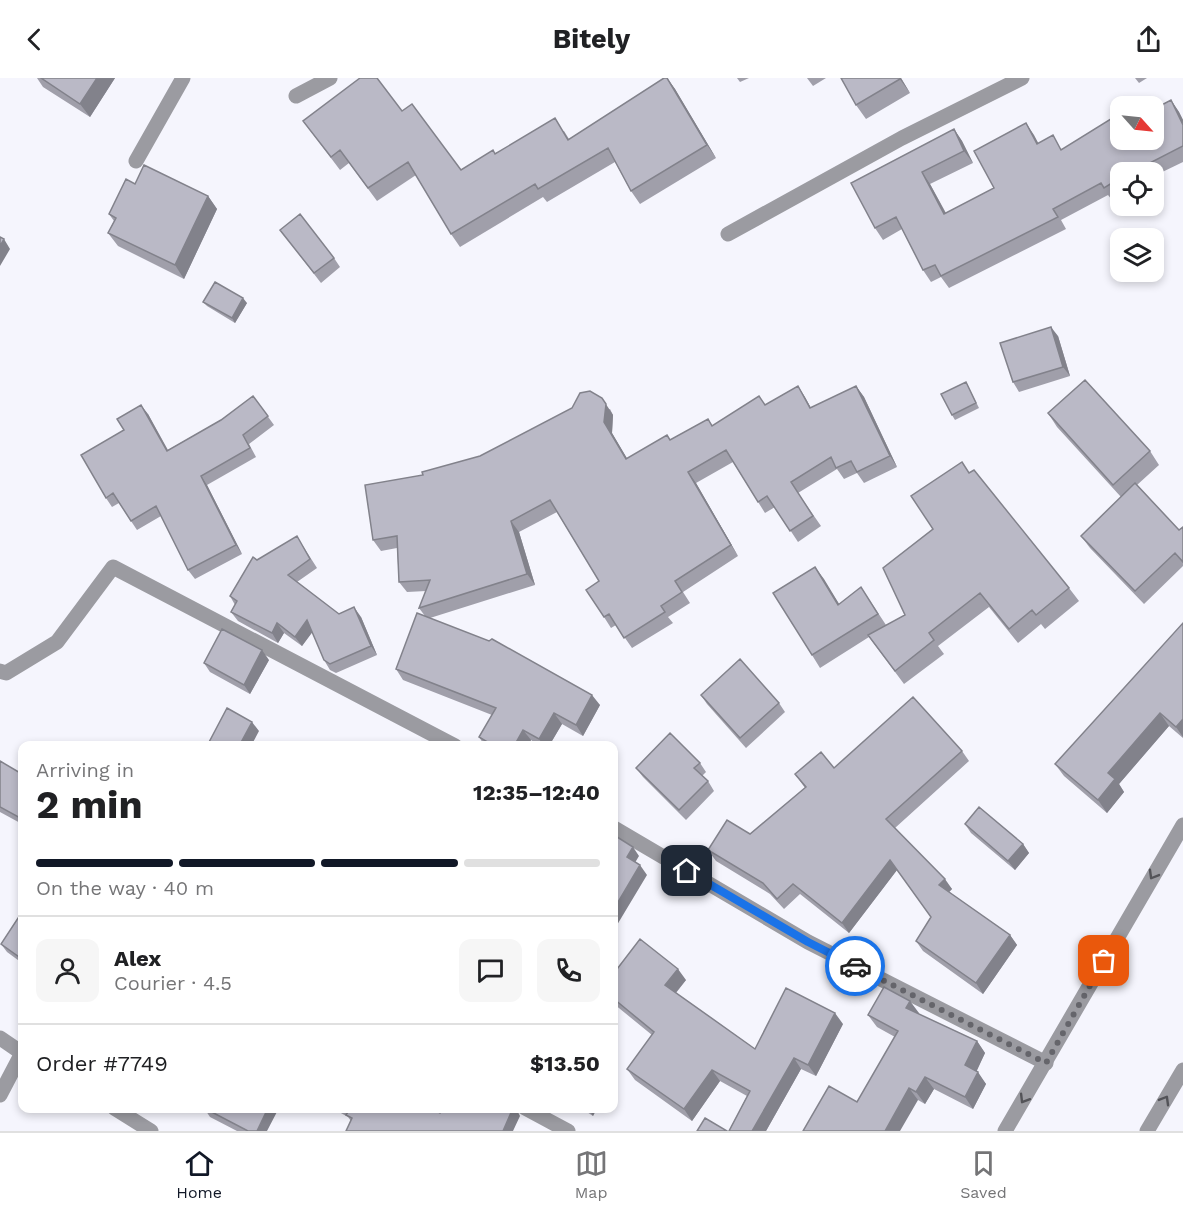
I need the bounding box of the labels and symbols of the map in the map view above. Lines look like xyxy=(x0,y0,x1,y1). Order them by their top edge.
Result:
north arrow xyxy=(1110,96,1164,150)
pin xyxy=(661,845,712,896)
one-way arrow xyxy=(1149,869,1160,879)
pin xyxy=(1078,935,1129,986)
courier xyxy=(825,936,885,996)
one-way arrow xyxy=(1021,1092,1032,1103)
one-way arrow xyxy=(1158,1096,1169,1106)

